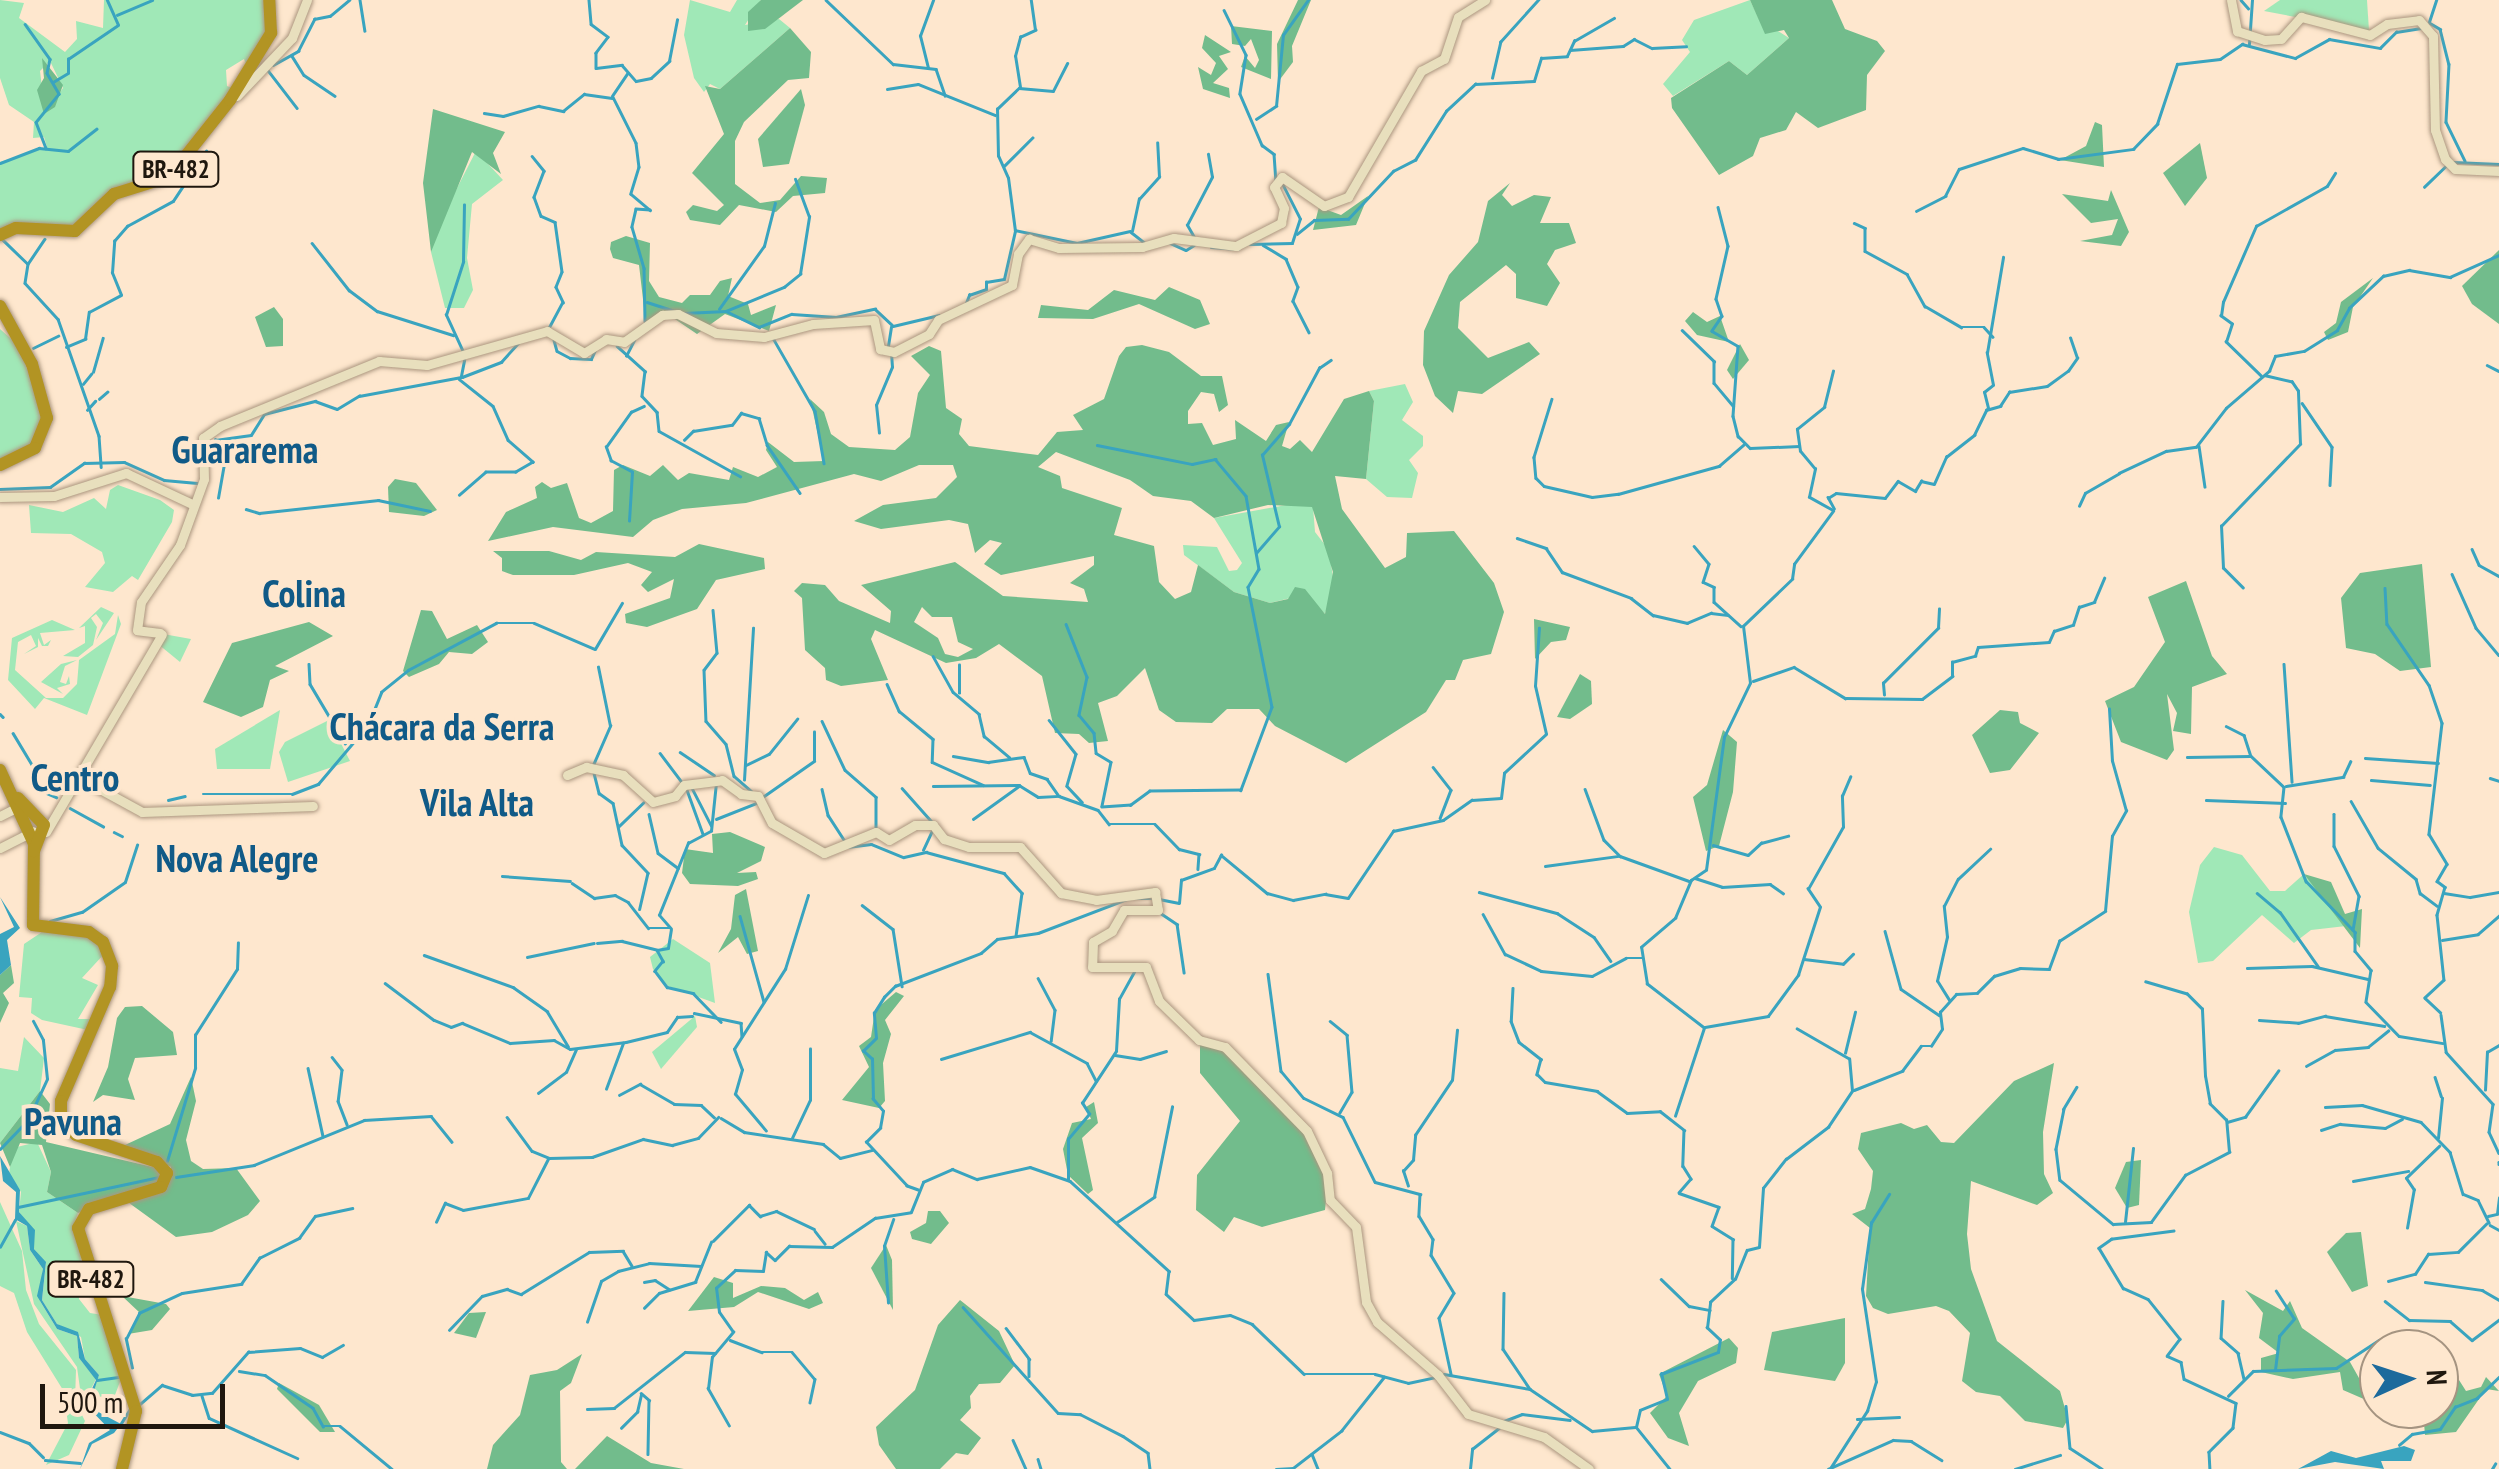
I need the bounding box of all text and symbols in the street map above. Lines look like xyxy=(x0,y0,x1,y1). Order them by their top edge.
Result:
road number: BR-482 xyxy=(131,149,221,189)
district label: Guararema xyxy=(172,426,318,472)
district label: Colina xyxy=(262,570,346,616)
district label: Chácara da Serra xyxy=(329,703,555,749)
district label: Centro xyxy=(31,754,119,800)
district label: Vila Alta xyxy=(419,779,535,825)
district label: Nova Alegre xyxy=(155,835,319,881)
district label: Pavuna xyxy=(24,1098,122,1144)
road number: BR-482 xyxy=(46,1259,136,1299)
north arrow xyxy=(2359,1329,2459,1429)
scale bar xyxy=(45,1364,230,1426)
text: N xyxy=(2419,1369,2456,1386)
text: 500 m xyxy=(57,1382,123,1421)

